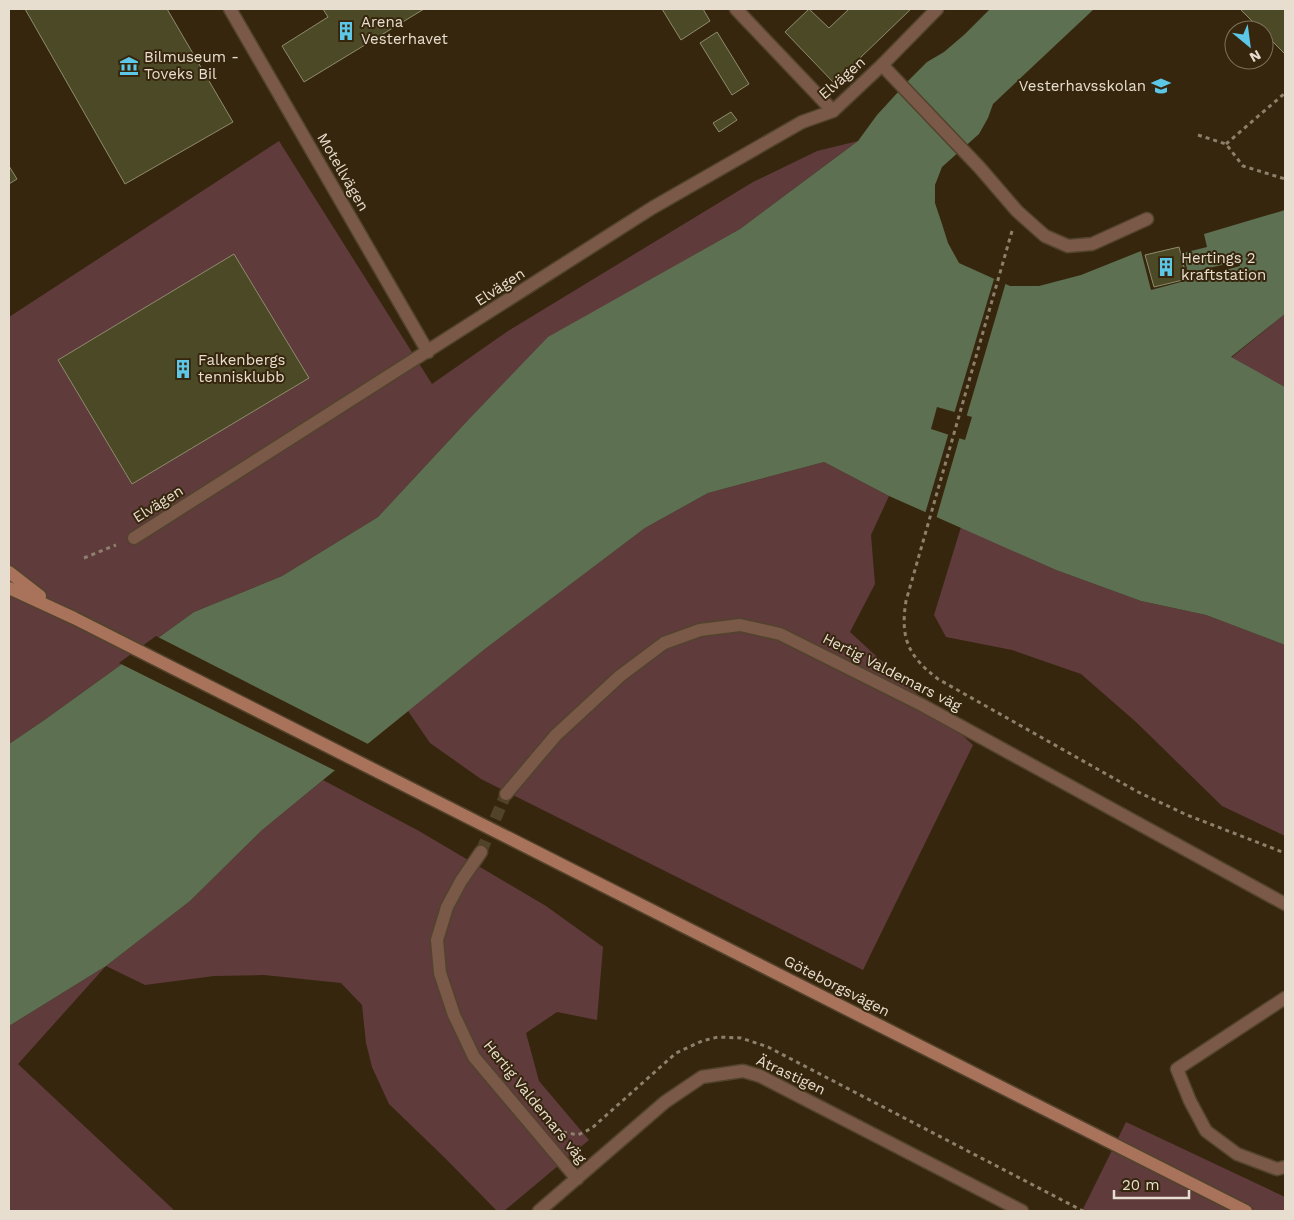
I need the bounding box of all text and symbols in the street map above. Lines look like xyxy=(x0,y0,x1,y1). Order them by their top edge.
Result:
place label: Arena Vesterhavet xyxy=(361,13,448,48)
building icon: Arena Vesterhavet xyxy=(335,20,357,42)
north arrow xyxy=(1224,20,1274,70)
text: N xyxy=(1247,47,1264,66)
place label: Bilmuseum - Toveks Bil xyxy=(144,48,239,83)
street label: Elvägen xyxy=(815,53,869,103)
museum icon: Bilmuseum - Toveks Bil xyxy=(118,55,140,77)
school or university icon: Vesterhavsskolan xyxy=(1150,75,1172,97)
place label: Vesterhavsskolan xyxy=(1019,77,1146,95)
street label: Motellvägen xyxy=(313,130,373,214)
place label: Hertings 2 kraftstation xyxy=(1181,249,1266,284)
building icon: Hertings 2 kraftstation xyxy=(1155,256,1177,278)
street label: Elvägen xyxy=(472,264,528,310)
place label: Falkenbergs tennisklubb xyxy=(198,351,285,386)
building icon: Falkenbergs tennisklubb xyxy=(172,358,194,380)
street label: Elvägen xyxy=(130,482,186,526)
street label: Hertig Valdemars väg xyxy=(820,629,964,715)
street label: Göteborgsvägen xyxy=(781,952,893,1020)
street label: Hertig Valdemars väg xyxy=(480,1037,590,1167)
street label: Ätrastigen xyxy=(754,1051,828,1099)
scale bar xyxy=(1114,1168,1189,1200)
text: 20 m xyxy=(1122,1176,1160,1194)

